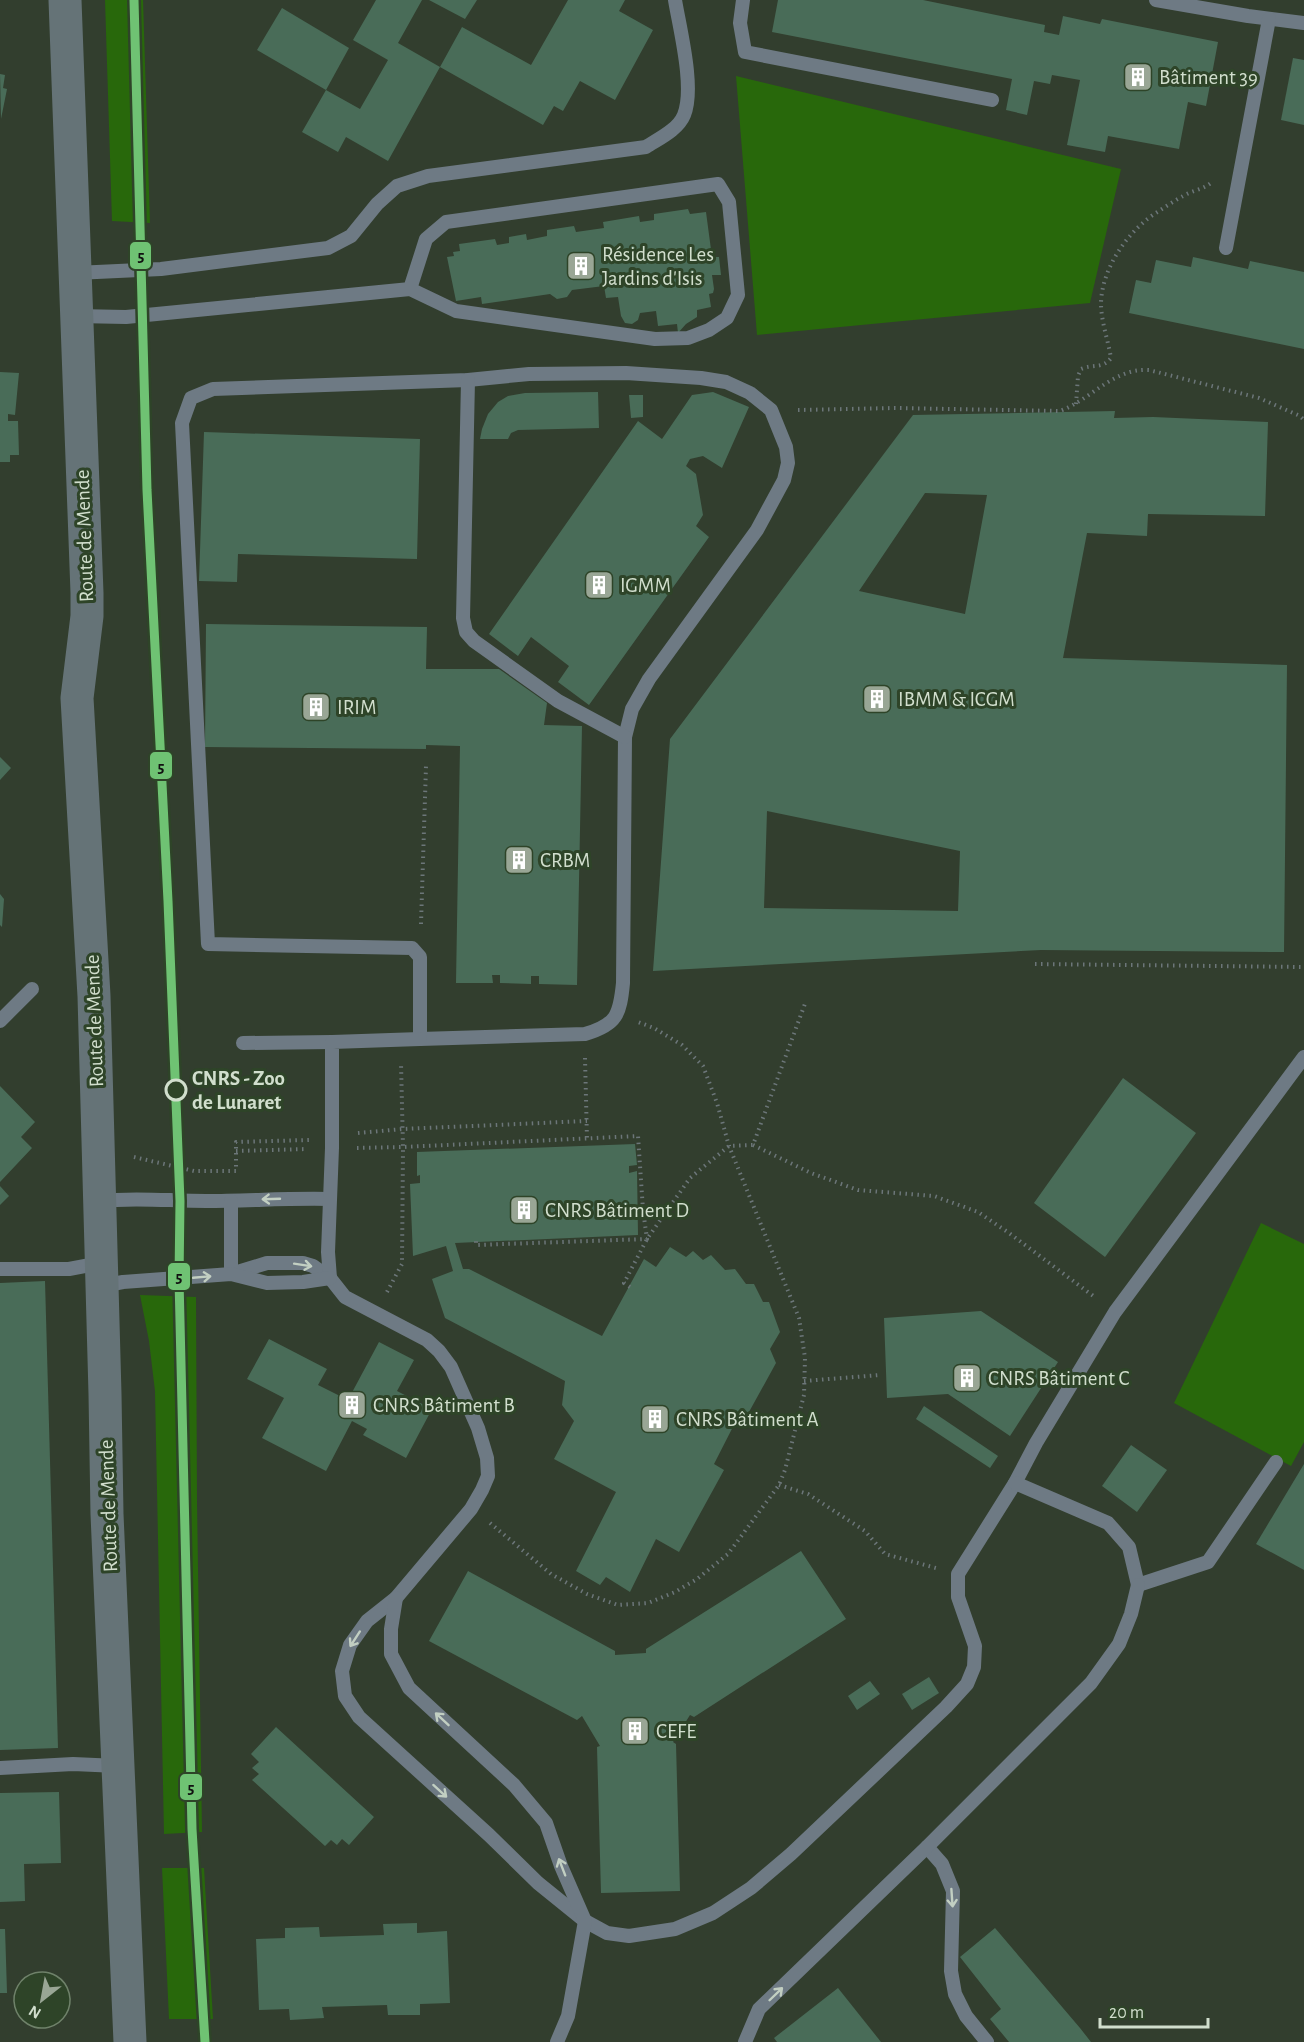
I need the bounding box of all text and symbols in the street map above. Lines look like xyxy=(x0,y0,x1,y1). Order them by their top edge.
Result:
building icon: Bâtiment 39 xyxy=(1122,61,1154,93)
place label: Bâtiment 39 xyxy=(1159,67,1258,88)
line badge: 5 xyxy=(129,241,152,270)
place label: Résidence Les Jardins d'Isis xyxy=(602,244,714,289)
text: 5 xyxy=(138,248,145,264)
building icon: Résidence Les Jardins d'Isis xyxy=(565,250,597,282)
street label: Route de Mende xyxy=(72,469,97,603)
building icon: IGMM xyxy=(583,569,615,601)
place label: IGMM xyxy=(620,575,671,596)
building icon: IBMM & ICGM xyxy=(861,683,893,715)
place label: IBMM & ICGM xyxy=(898,689,1015,710)
building icon: IRIM xyxy=(300,691,332,723)
place label: IRIM xyxy=(337,697,376,718)
line badge: 5 xyxy=(149,751,173,780)
text: 5 xyxy=(158,759,165,775)
building icon: CRBM xyxy=(503,844,535,876)
place label: CRBM xyxy=(540,850,590,871)
street label: Route de Mende xyxy=(82,954,107,1088)
place label: CNRS - Zoo de Lunaret xyxy=(192,1068,285,1113)
marker: CNRS - Zoo de Lunaret xyxy=(165,1079,187,1101)
one-way arrow xyxy=(261,1193,281,1204)
building icon: CNRS Bâtiment D xyxy=(508,1194,540,1226)
place label: CNRS Bâtiment D xyxy=(545,1200,689,1221)
one-way arrow xyxy=(292,1259,312,1270)
line badge: 5 xyxy=(167,1262,191,1291)
text: 5 xyxy=(176,1269,183,1285)
one-way arrow xyxy=(192,1271,212,1282)
building icon: CNRS Bâtiment C xyxy=(951,1362,983,1394)
place label: CNRS Bâtiment C xyxy=(988,1368,1130,1389)
building icon: CNRS Bâtiment B xyxy=(336,1389,368,1421)
place label: CNRS Bâtiment B xyxy=(373,1395,515,1416)
building icon: CNRS Bâtiment A xyxy=(639,1403,671,1435)
place label: CNRS Bâtiment A xyxy=(676,1409,819,1430)
street label: Route de Mende xyxy=(96,1439,121,1573)
one-way arrow xyxy=(348,1630,360,1647)
one-way arrow xyxy=(434,1712,449,1726)
building icon: CEFE xyxy=(619,1715,651,1747)
place label: CEFE xyxy=(656,1721,696,1742)
line badge: 5 xyxy=(179,1773,203,1801)
text: 5 xyxy=(188,1780,195,1796)
one-way arrow xyxy=(432,1784,447,1798)
one-way arrow xyxy=(556,1858,567,1877)
one-way arrow xyxy=(947,1888,958,1907)
north arrow xyxy=(12,1970,72,2030)
one-way arrow xyxy=(768,1986,783,2001)
scale bar xyxy=(1100,1991,1208,2029)
text: N xyxy=(26,2002,44,2022)
text: 20 m xyxy=(1109,2004,1144,2022)

